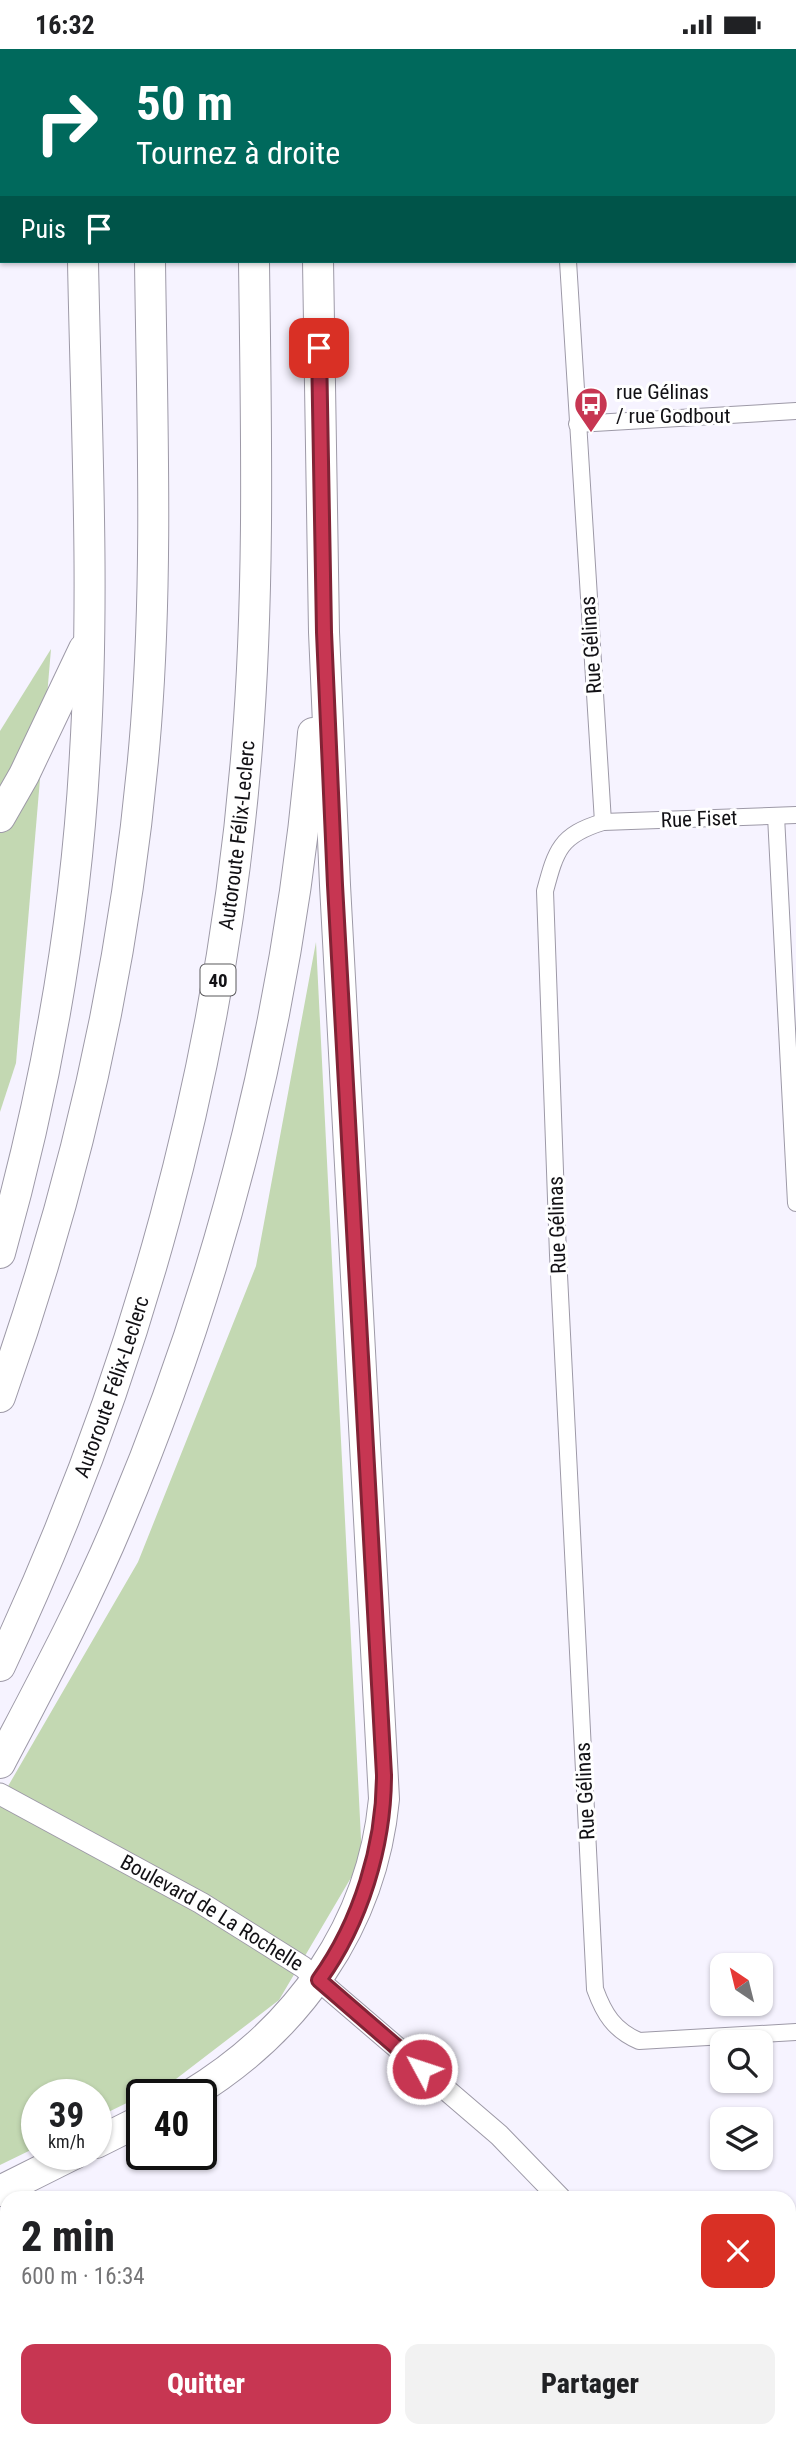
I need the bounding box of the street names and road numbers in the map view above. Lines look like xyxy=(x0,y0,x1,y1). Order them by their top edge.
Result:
street label: Rue Gélinas xyxy=(576,595,606,695)
street label: Autoroute Félix-Leclerc xyxy=(214,740,259,932)
street label: Rue Fiset xyxy=(660,806,738,832)
road number: 40 xyxy=(200,965,235,995)
street label: Rue Gélinas xyxy=(543,1176,571,1274)
street label: Autoroute Félix-Leclerc xyxy=(69,1293,154,1481)
street label: Rue Gélinas xyxy=(570,1742,600,1840)
street label: Boulevard de La Rochelle xyxy=(116,1850,308,1976)

